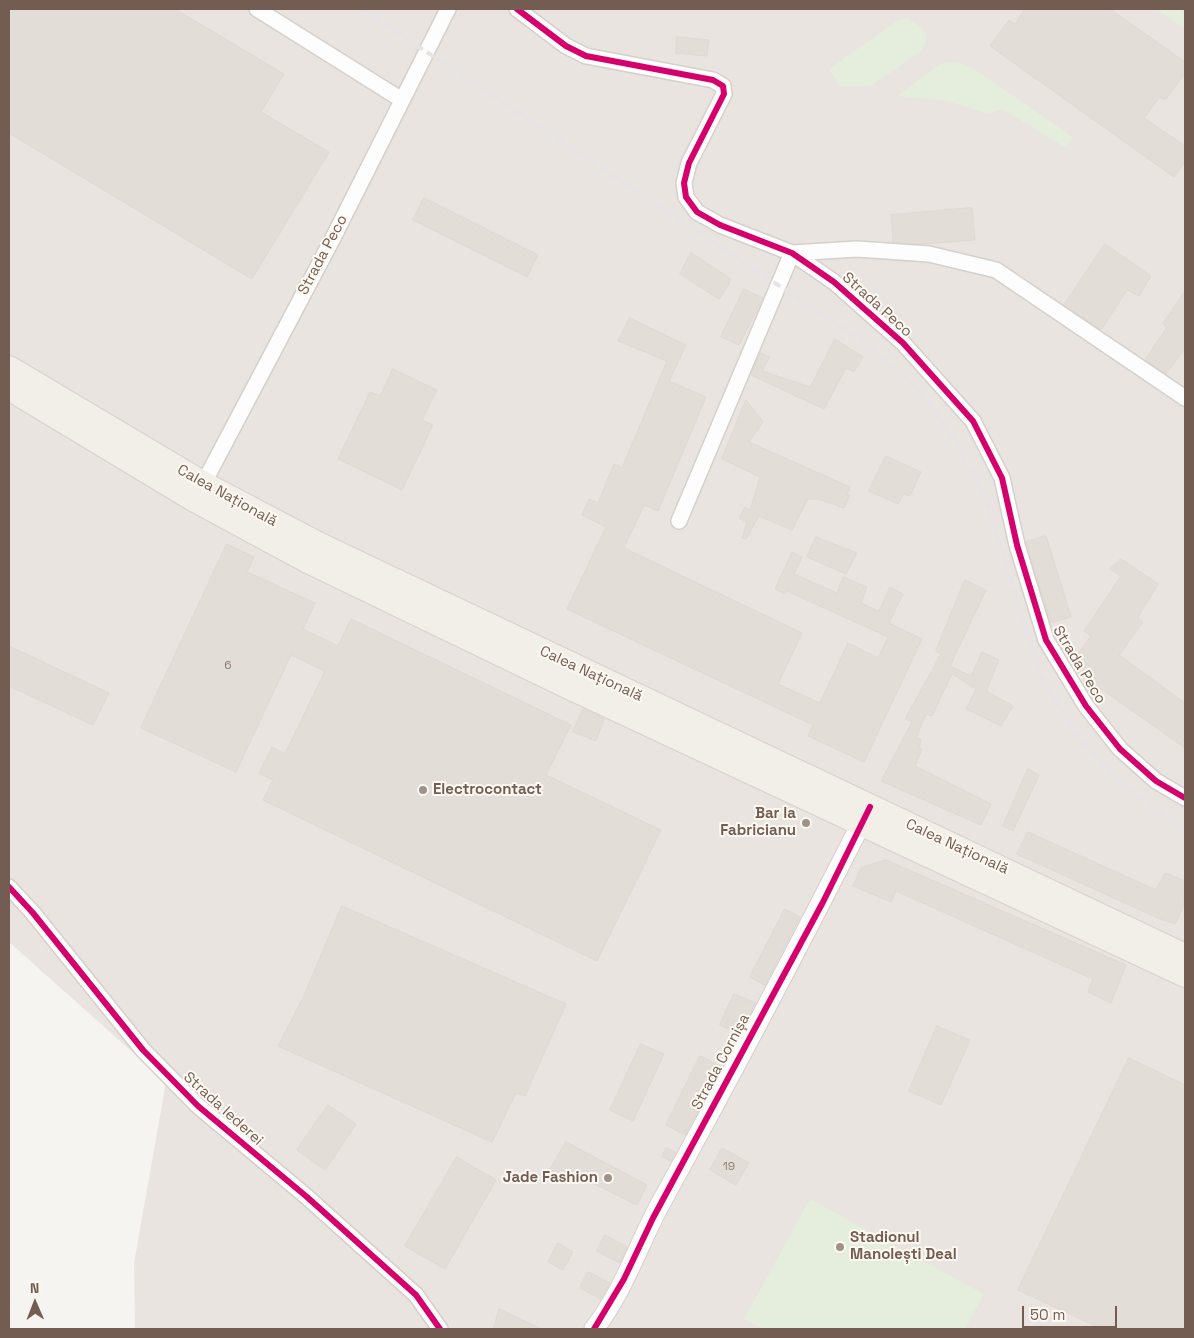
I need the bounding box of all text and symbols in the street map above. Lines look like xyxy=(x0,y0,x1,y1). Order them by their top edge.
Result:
street label: Strada Peco xyxy=(294,212,352,298)
street label: Strada Peco xyxy=(838,269,916,341)
street label: Calea Națională xyxy=(174,461,280,531)
street label: Strada Peco xyxy=(1049,623,1109,707)
street label: Calea Națională xyxy=(537,642,645,706)
house number: 6 xyxy=(224,659,232,673)
place label: Electrocontact xyxy=(433,781,542,799)
marker: Electrocontact xyxy=(417,784,429,796)
place label: Bar la Fabricianu xyxy=(720,805,796,840)
street label: Calea Națională xyxy=(903,815,1011,879)
marker: Bar la Fabricianu xyxy=(800,817,812,829)
street label: Strada Cornișa xyxy=(688,1011,754,1113)
street label: Strada Iederei xyxy=(179,1068,267,1150)
house number: 19 xyxy=(723,1160,735,1174)
place label: Jade Fashion xyxy=(503,1169,598,1187)
marker: Jade Fashion xyxy=(602,1172,614,1184)
place label: Stadionul Manolești Deal xyxy=(850,1229,957,1264)
marker: Stadionul Manolești Deal xyxy=(834,1241,846,1253)
north arrow xyxy=(10,1278,60,1328)
text: N xyxy=(30,1279,40,1297)
scale bar xyxy=(1024,1296,1119,1328)
text: 50 m xyxy=(1030,1305,1065,1324)

